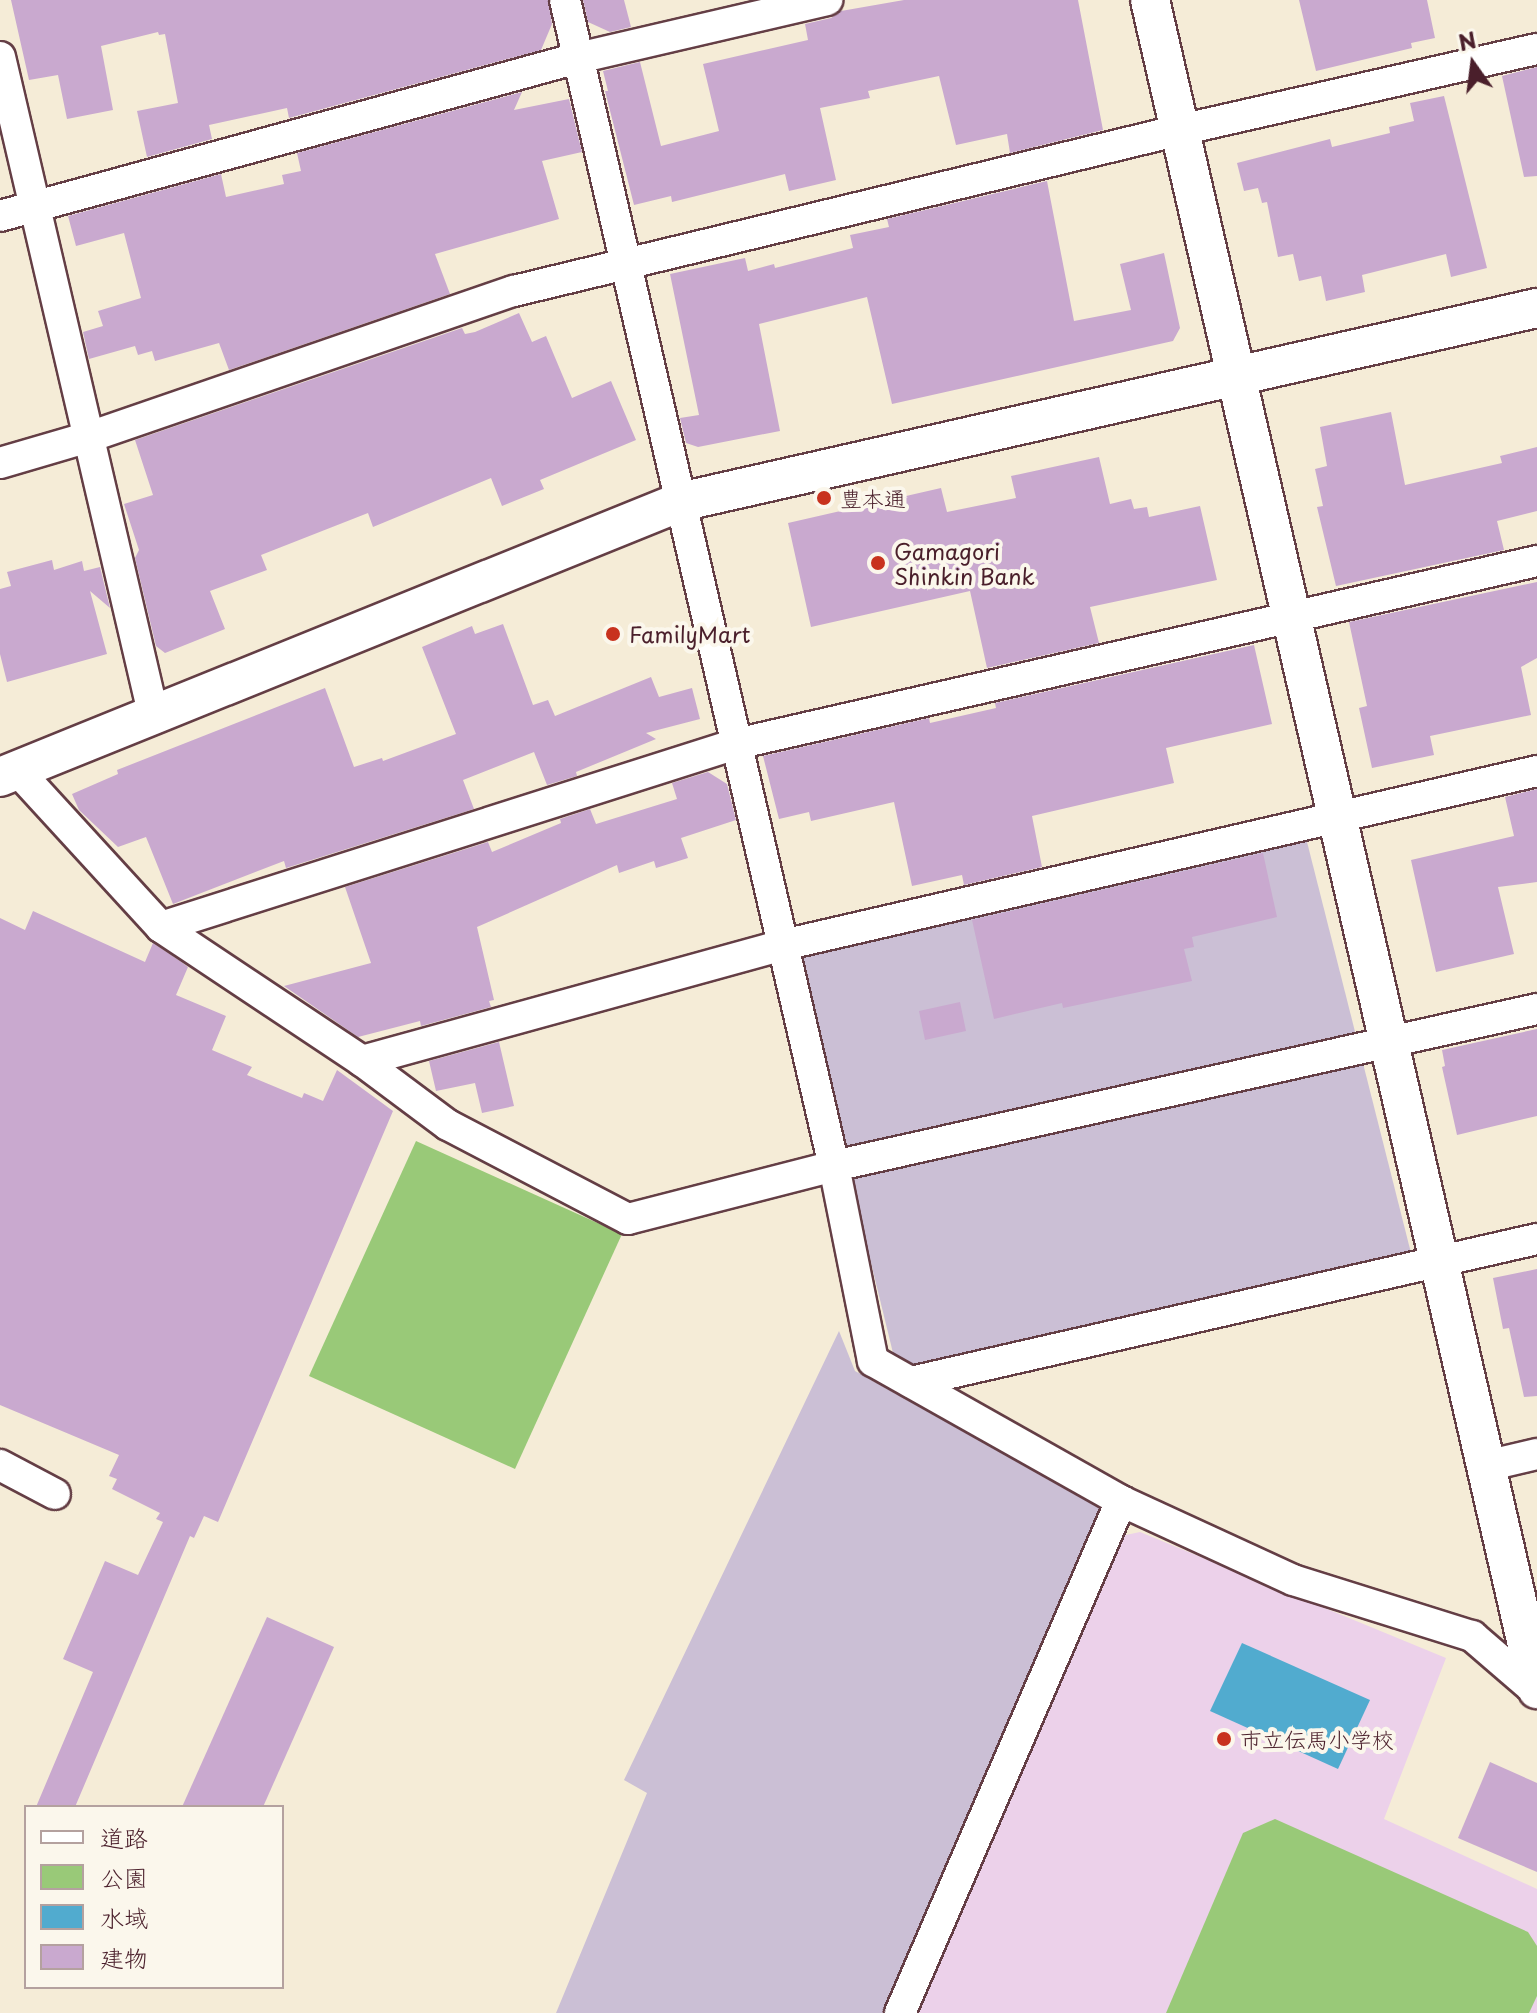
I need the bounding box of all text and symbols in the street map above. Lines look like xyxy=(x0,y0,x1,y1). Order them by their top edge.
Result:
text: N xyxy=(1455,22,1480,58)
north arrow xyxy=(1433,24,1513,104)
place label: 豊本通 xyxy=(840,485,906,511)
marker: 豊本通 xyxy=(815,489,833,507)
place label: Gamagori Shinkin Bank xyxy=(894,537,1036,588)
marker: Gamagori Shinkin Bank xyxy=(869,554,887,572)
place label: FamilyMart xyxy=(629,621,751,647)
marker: FamilyMart xyxy=(604,625,622,643)
place label: 市立伝馬小学校 xyxy=(1240,1726,1394,1752)
marker: 市立伝馬小学校 xyxy=(1215,1730,1233,1748)
legend xyxy=(24,1805,284,1989)
text: 道路 xyxy=(100,1819,148,1855)
text: 公園 xyxy=(100,1859,148,1895)
text: 水域 xyxy=(100,1899,148,1935)
text: 建物 xyxy=(100,1939,148,1975)

